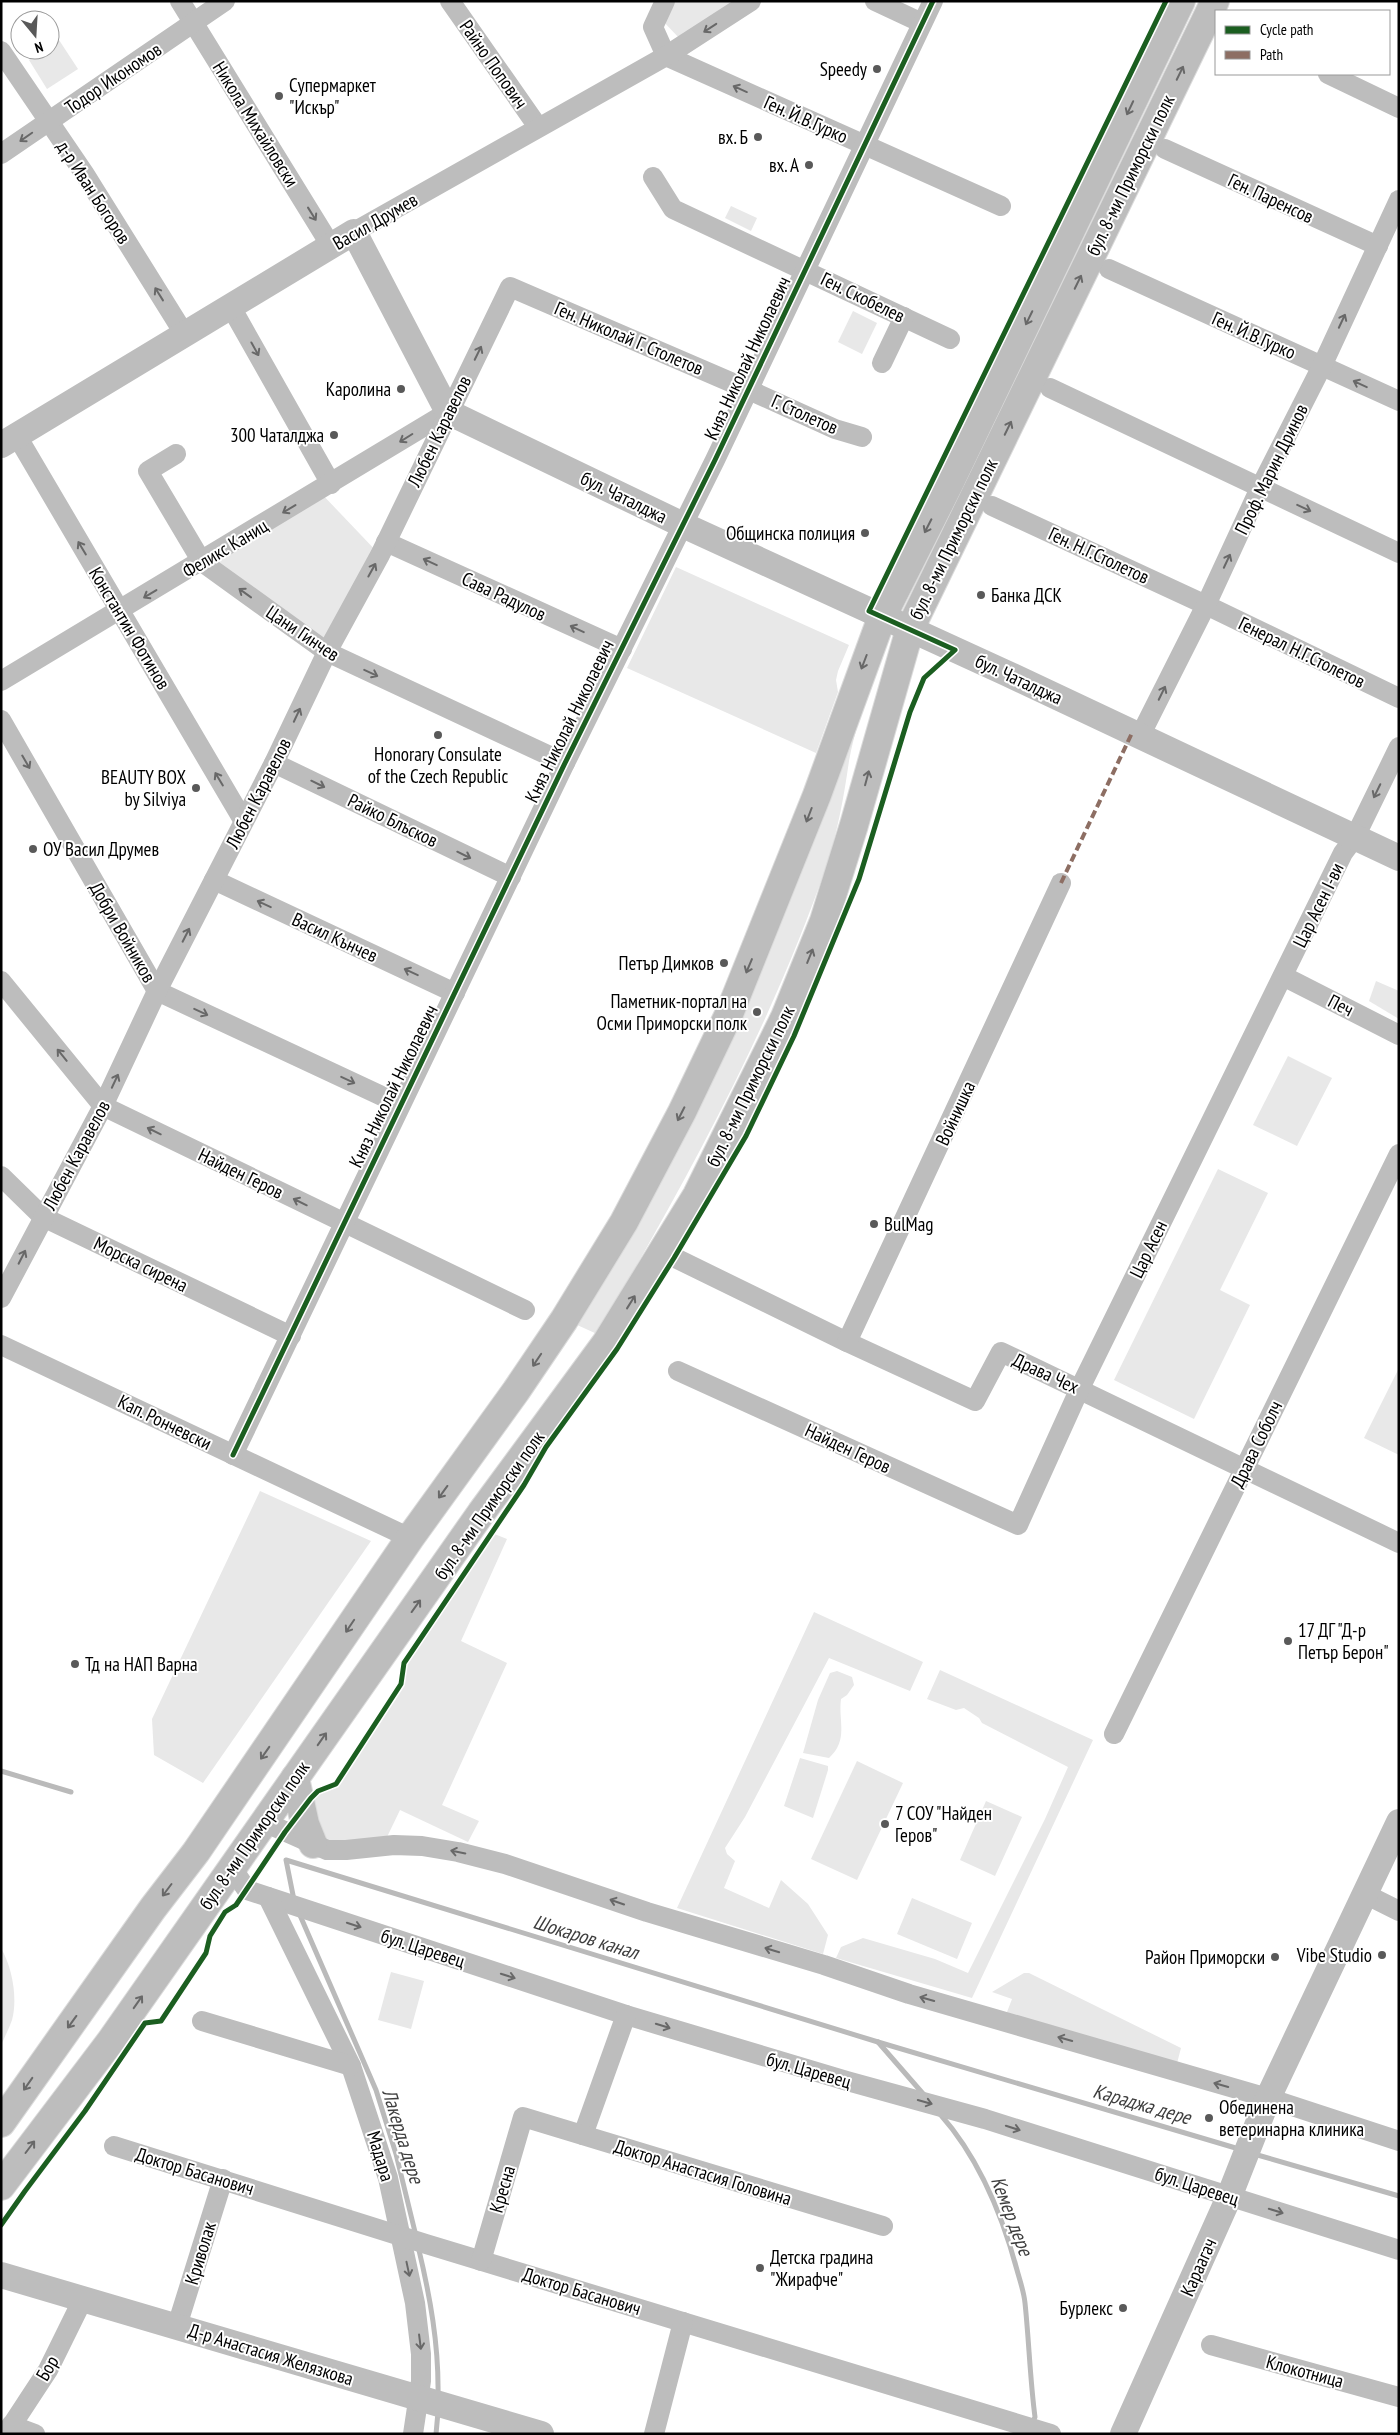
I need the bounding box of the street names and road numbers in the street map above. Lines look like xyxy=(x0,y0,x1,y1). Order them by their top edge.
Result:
street label: Райно Попович xyxy=(455,15,533,113)
street label: Тодор Икономов xyxy=(60,37,166,119)
street label: Никола Михайловски xyxy=(208,57,304,191)
street label: Ген. Й.В.Гурко xyxy=(760,90,852,148)
street label: бул. 8-ми Приморски полк xyxy=(1081,90,1180,259)
street label: д-р Иван Богоров xyxy=(52,136,136,248)
street label: Ген. Паренсов xyxy=(1224,168,1318,228)
street label: Васил Друмев xyxy=(328,187,422,255)
street label: Ген. Скобелев xyxy=(817,266,909,328)
street label: Княз Николай Николаевич xyxy=(699,272,795,444)
street label: Ген. Николай Г. Столетов xyxy=(551,296,707,380)
street label: Ген. Й.В.Гурко xyxy=(1208,306,1300,364)
street label: Любен Каравелов xyxy=(401,372,476,491)
street label: Г. Столетов xyxy=(768,389,842,439)
street label: Проф. Марин Дринов xyxy=(1229,400,1313,538)
street label: бул. 8-ми Приморски полк xyxy=(904,454,1003,623)
street label: бул. Чаталджа xyxy=(577,466,671,528)
street label: Феликс Каниц xyxy=(178,513,273,583)
street label: Ген. Н.Г.Столетов xyxy=(1045,521,1153,589)
street label: Константин Фотинов xyxy=(84,562,176,694)
street label: Сава Радулов xyxy=(458,566,550,626)
street label: Цани Гинчев xyxy=(262,600,344,666)
street label: Генерал Н.Г.Столетов xyxy=(1235,611,1369,693)
street label: Княз Николай Николаевич xyxy=(519,636,619,806)
street label: бул. Чаталджа xyxy=(972,648,1066,710)
street label: Любен Каравелов xyxy=(219,734,296,853)
street label: Райко Блъсков xyxy=(344,788,442,852)
street label: Цар Асен I-ви xyxy=(1287,859,1349,951)
street label: Добри Войников xyxy=(85,877,161,987)
street label: Васил Кънчев xyxy=(288,907,382,967)
street label: Печ xyxy=(1324,989,1358,1021)
street label: Княз Николай Николаевич xyxy=(343,1001,443,1171)
street label: бул. 8-ми Приморски полк xyxy=(701,1001,800,1170)
street label: Войнишка xyxy=(930,1077,980,1149)
street label: Любен Каравелов xyxy=(37,1096,115,1215)
street label: Найден Геров xyxy=(195,1142,287,1204)
street label: Цар Асен xyxy=(1124,1216,1172,1282)
street label: Морска сирена xyxy=(90,1231,192,1297)
street label: Драва Чех xyxy=(1009,1347,1083,1399)
street label: Кап. Рончевски xyxy=(114,1389,216,1455)
street label: Драва Соболч xyxy=(1225,1397,1287,1491)
street label: Найден Геров xyxy=(801,1418,895,1478)
street label: бул. 8-ми Приморски полк xyxy=(429,1425,550,1584)
street label: бул. 8-ми Приморски полк xyxy=(194,1755,315,1914)
street label: бул. Царевец xyxy=(378,1923,469,1973)
street label: бул. Царевец xyxy=(764,2046,855,2094)
street label: Мадара xyxy=(362,2128,400,2184)
street label: Доктор Анастасия Головина xyxy=(612,2134,794,2210)
street label: Доктор Басанович xyxy=(133,2142,257,2200)
street label: бул. Царевец xyxy=(1152,2161,1243,2211)
street label: Кресна xyxy=(484,2163,520,2215)
street label: Криволак xyxy=(179,2218,221,2287)
street label: Караагач xyxy=(1175,2234,1221,2300)
street label: Доктор Басанович xyxy=(520,2262,644,2320)
street label: Д-р Анастасия Желязкова xyxy=(186,2318,356,2390)
street label: Клокотница xyxy=(1264,2349,1346,2393)
street label: Бор xyxy=(30,2351,64,2385)

